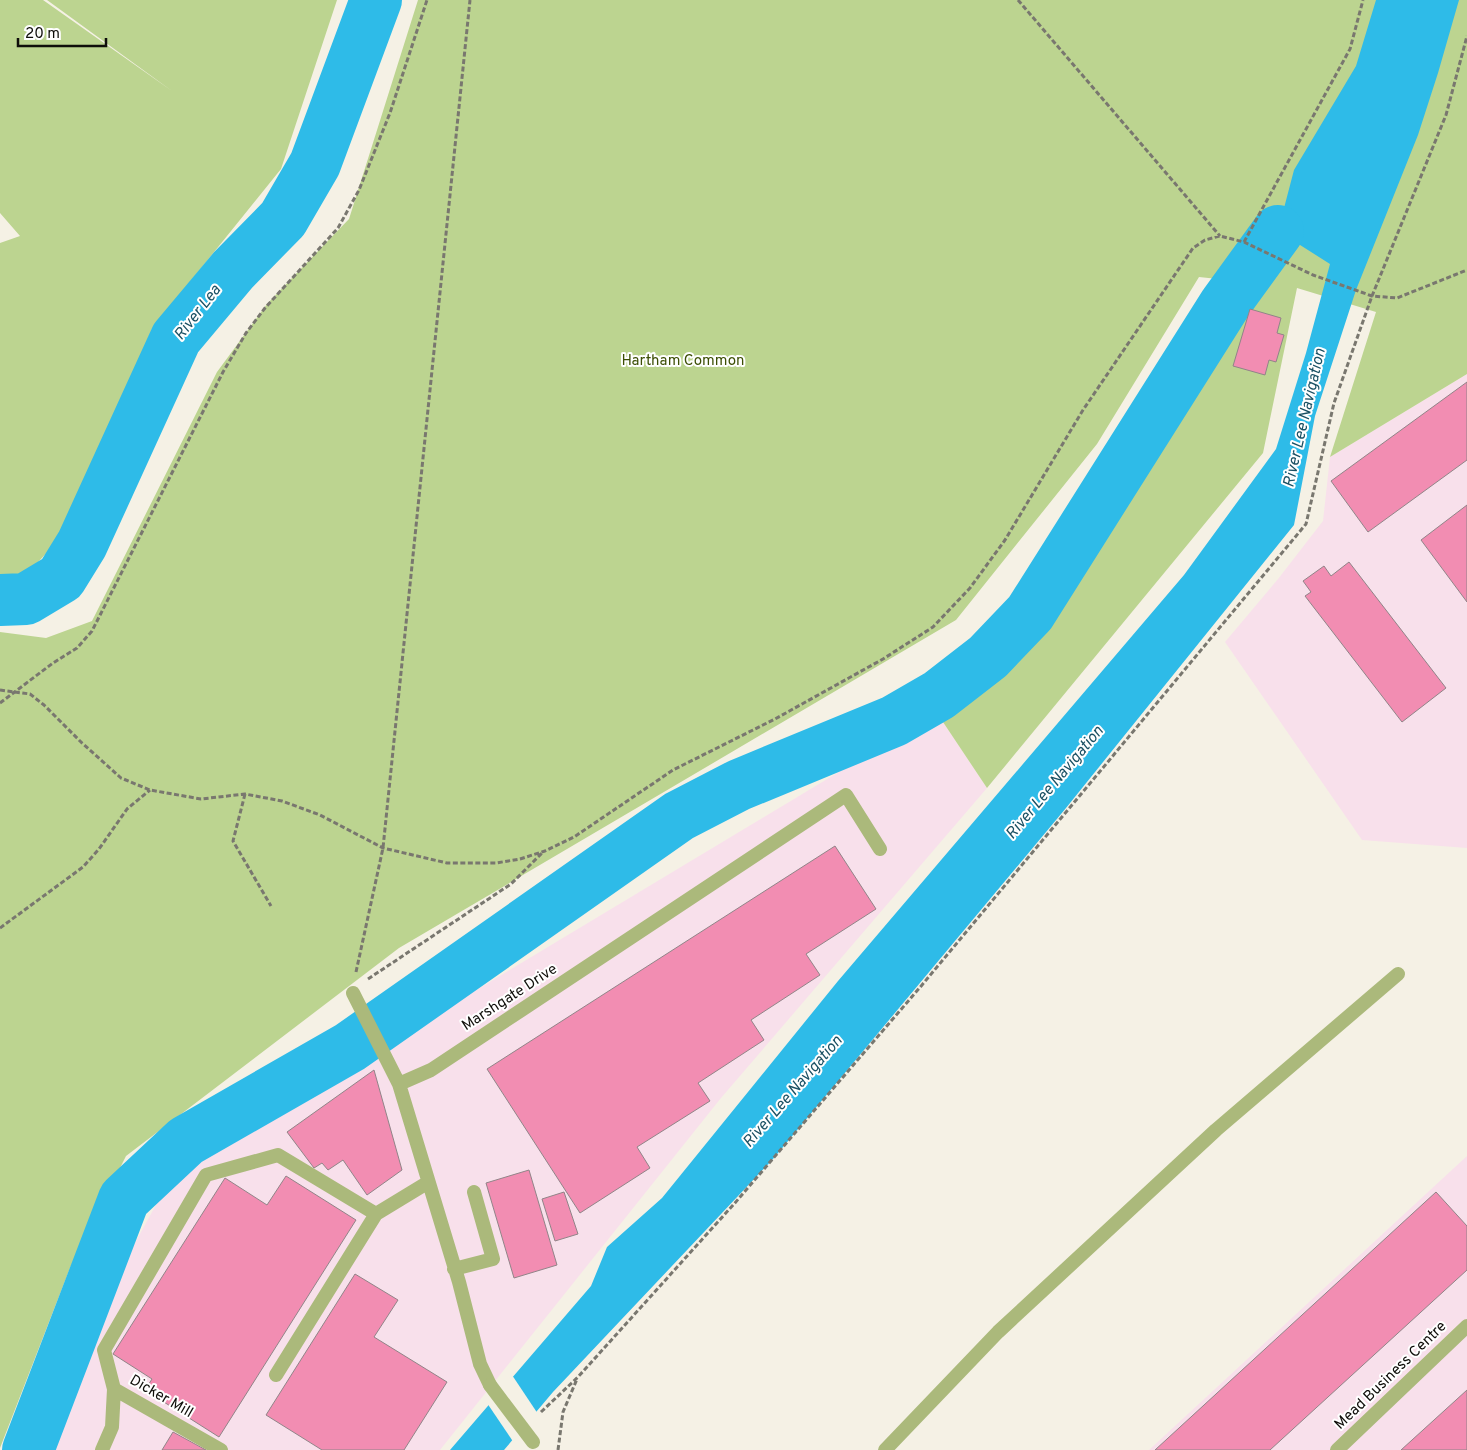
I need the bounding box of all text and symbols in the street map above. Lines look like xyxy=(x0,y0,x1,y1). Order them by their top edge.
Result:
scale bar xyxy=(18,15,105,47)
text: 20 m xyxy=(25,25,60,44)
water label: River Lea xyxy=(170,281,226,345)
water label: River Lee Navigation xyxy=(1279,346,1331,489)
park label: Hartham Common xyxy=(621,352,745,371)
water label: River Lee Navigation xyxy=(1002,722,1109,844)
street label: Marshgate Drive xyxy=(459,960,561,1036)
water label: River Lee Navigation xyxy=(739,1032,847,1152)
street label: Mead Business Centre xyxy=(1331,1318,1451,1434)
street label: Dicker Mill xyxy=(126,1371,196,1423)

